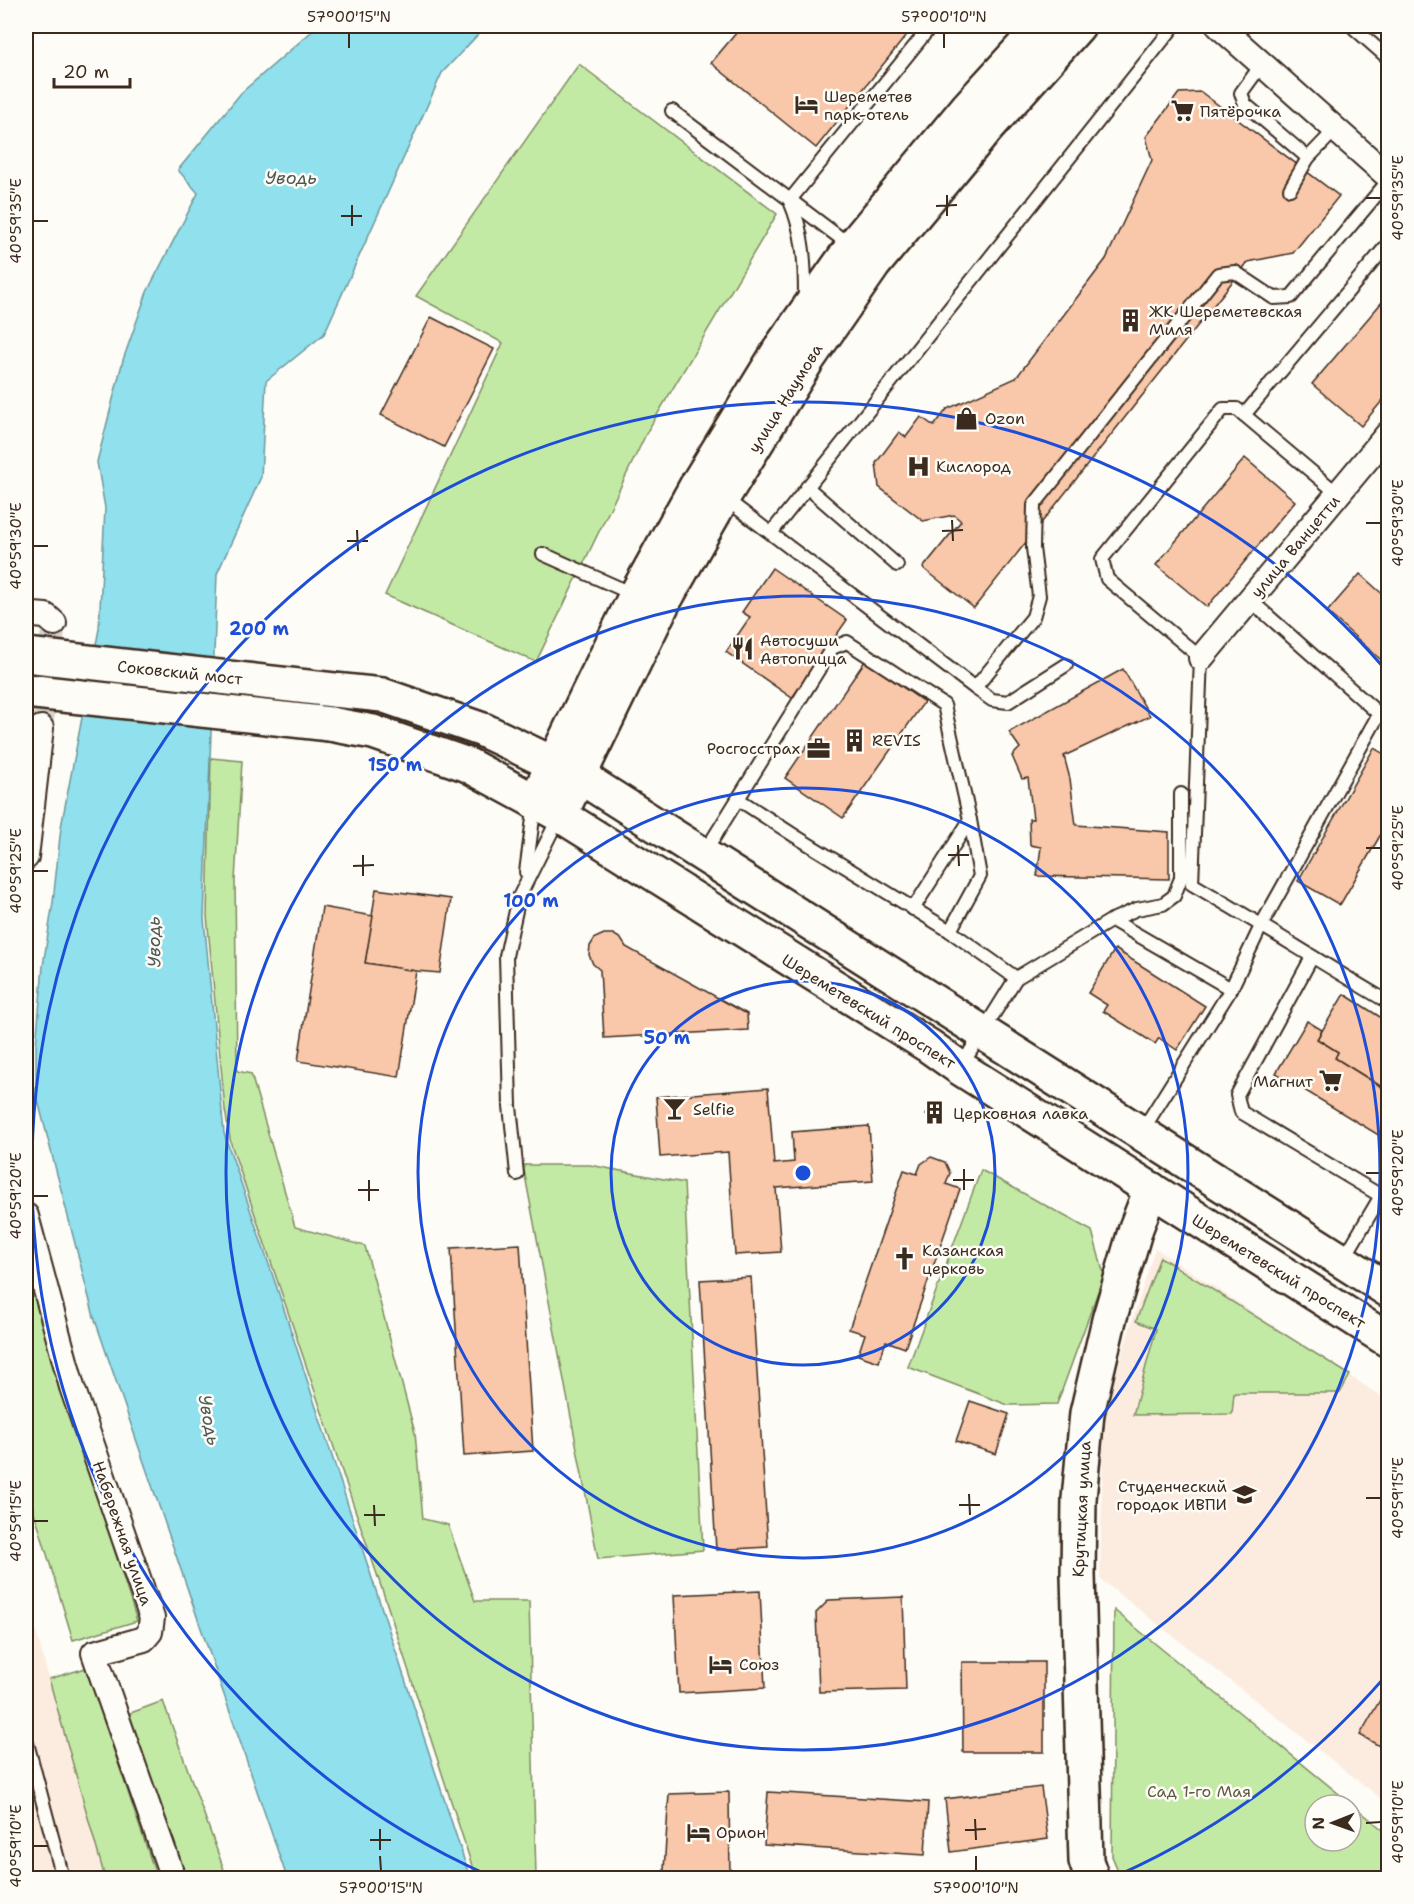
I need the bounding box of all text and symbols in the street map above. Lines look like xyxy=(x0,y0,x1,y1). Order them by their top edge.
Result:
text: 57°00'15"N xyxy=(307,7,391,27)
text: 57°00'10"N xyxy=(901,7,987,27)
scale bar xyxy=(54,51,130,89)
text: 20 m xyxy=(63,60,109,84)
place label: Шереметев парк-отель xyxy=(824,86,912,125)
hotel icon: Шереметев парк-отель xyxy=(793,92,819,118)
supermarket icon: Пятёрочка xyxy=(1169,98,1195,124)
place label: Пятёрочка xyxy=(1200,101,1281,122)
text: 40°59'35"E xyxy=(1388,155,1408,241)
water label: Уводь xyxy=(265,166,317,190)
text: 40°59'35"E xyxy=(6,178,26,264)
place label: ЖК Шереметевская Миля xyxy=(1149,301,1302,340)
building icon: ЖК Шереметевская Миля xyxy=(1118,307,1144,333)
street label: улица Наумова xyxy=(743,340,827,457)
shop icon: Ozon xyxy=(954,405,980,431)
place label: Ozon xyxy=(985,408,1025,429)
hospital icon: Кислород xyxy=(905,453,931,479)
place label: Кислород xyxy=(936,456,1011,477)
text: 40°59'30"E xyxy=(1388,479,1408,567)
street label: улица Ванцетти xyxy=(1246,491,1344,602)
text: 40°59'30"E xyxy=(6,502,26,590)
text: 200 m xyxy=(229,617,290,641)
place label: Автосуши Автопицца xyxy=(760,630,847,669)
restaurant icon: Автосуши Автопицца xyxy=(729,636,755,662)
street label: Соковский мост xyxy=(116,655,244,690)
building icon: REVIS xyxy=(841,727,867,753)
place label: REVIS xyxy=(872,730,921,751)
office icon: Росгосстрах xyxy=(805,735,831,761)
place label: Росгосстрах xyxy=(707,738,800,759)
text: 150 m xyxy=(368,753,423,777)
text: 40°59'25"E xyxy=(1388,805,1408,891)
text: 40°59'25"E xyxy=(6,828,26,914)
text: 100 m xyxy=(503,889,559,913)
water label: Уводь xyxy=(142,916,166,968)
street label: Шереметевский проспект xyxy=(778,949,960,1074)
text: 50 m xyxy=(644,1026,691,1050)
supermarket icon: Магнит xyxy=(1318,1068,1344,1094)
place label: Магнит xyxy=(1253,1071,1314,1092)
bar icon: Selfie xyxy=(662,1096,688,1122)
place label: Selfie xyxy=(693,1099,735,1120)
building icon: Церковная лавка xyxy=(922,1100,948,1126)
place label: Церковная лавка xyxy=(953,1103,1088,1124)
text: 40°59'20"E xyxy=(1388,1129,1408,1217)
text: 40°59'20"E xyxy=(6,1152,26,1240)
centre of rings xyxy=(793,1163,813,1183)
street label: Шереметевский проспект xyxy=(1188,1209,1370,1334)
place label: Казанская церковь xyxy=(922,1240,1004,1279)
church icon: Казанская церковь xyxy=(891,1246,917,1272)
water label: Уводь xyxy=(192,1392,226,1448)
street label: Крутицкая улица xyxy=(1067,1440,1096,1578)
text: 40°59'15"E xyxy=(1388,1457,1408,1539)
street label: Набережная улица xyxy=(88,1458,157,1608)
place label: Студенческий городок ИВПИ xyxy=(1117,1476,1227,1515)
text: 40°59'15"E xyxy=(6,1480,26,1562)
school or university icon: Студенческий городок ИВПИ xyxy=(1232,1482,1258,1508)
hotel icon: Союз xyxy=(708,1651,734,1677)
place label: Союз xyxy=(739,1654,779,1675)
text: 40°59'10"E xyxy=(1388,1780,1408,1864)
park label: Сад 1-го Мая xyxy=(1147,1781,1251,1802)
north arrow xyxy=(1303,1793,1363,1853)
text: 40°59'10"E xyxy=(6,1804,26,1888)
text: N xyxy=(1308,1817,1329,1830)
hotel icon: Орион xyxy=(685,1819,711,1845)
place label: Орион xyxy=(716,1822,766,1843)
text: 57°00'15"N xyxy=(339,1878,423,1898)
text: 57°00'10"N xyxy=(933,1878,1019,1898)

